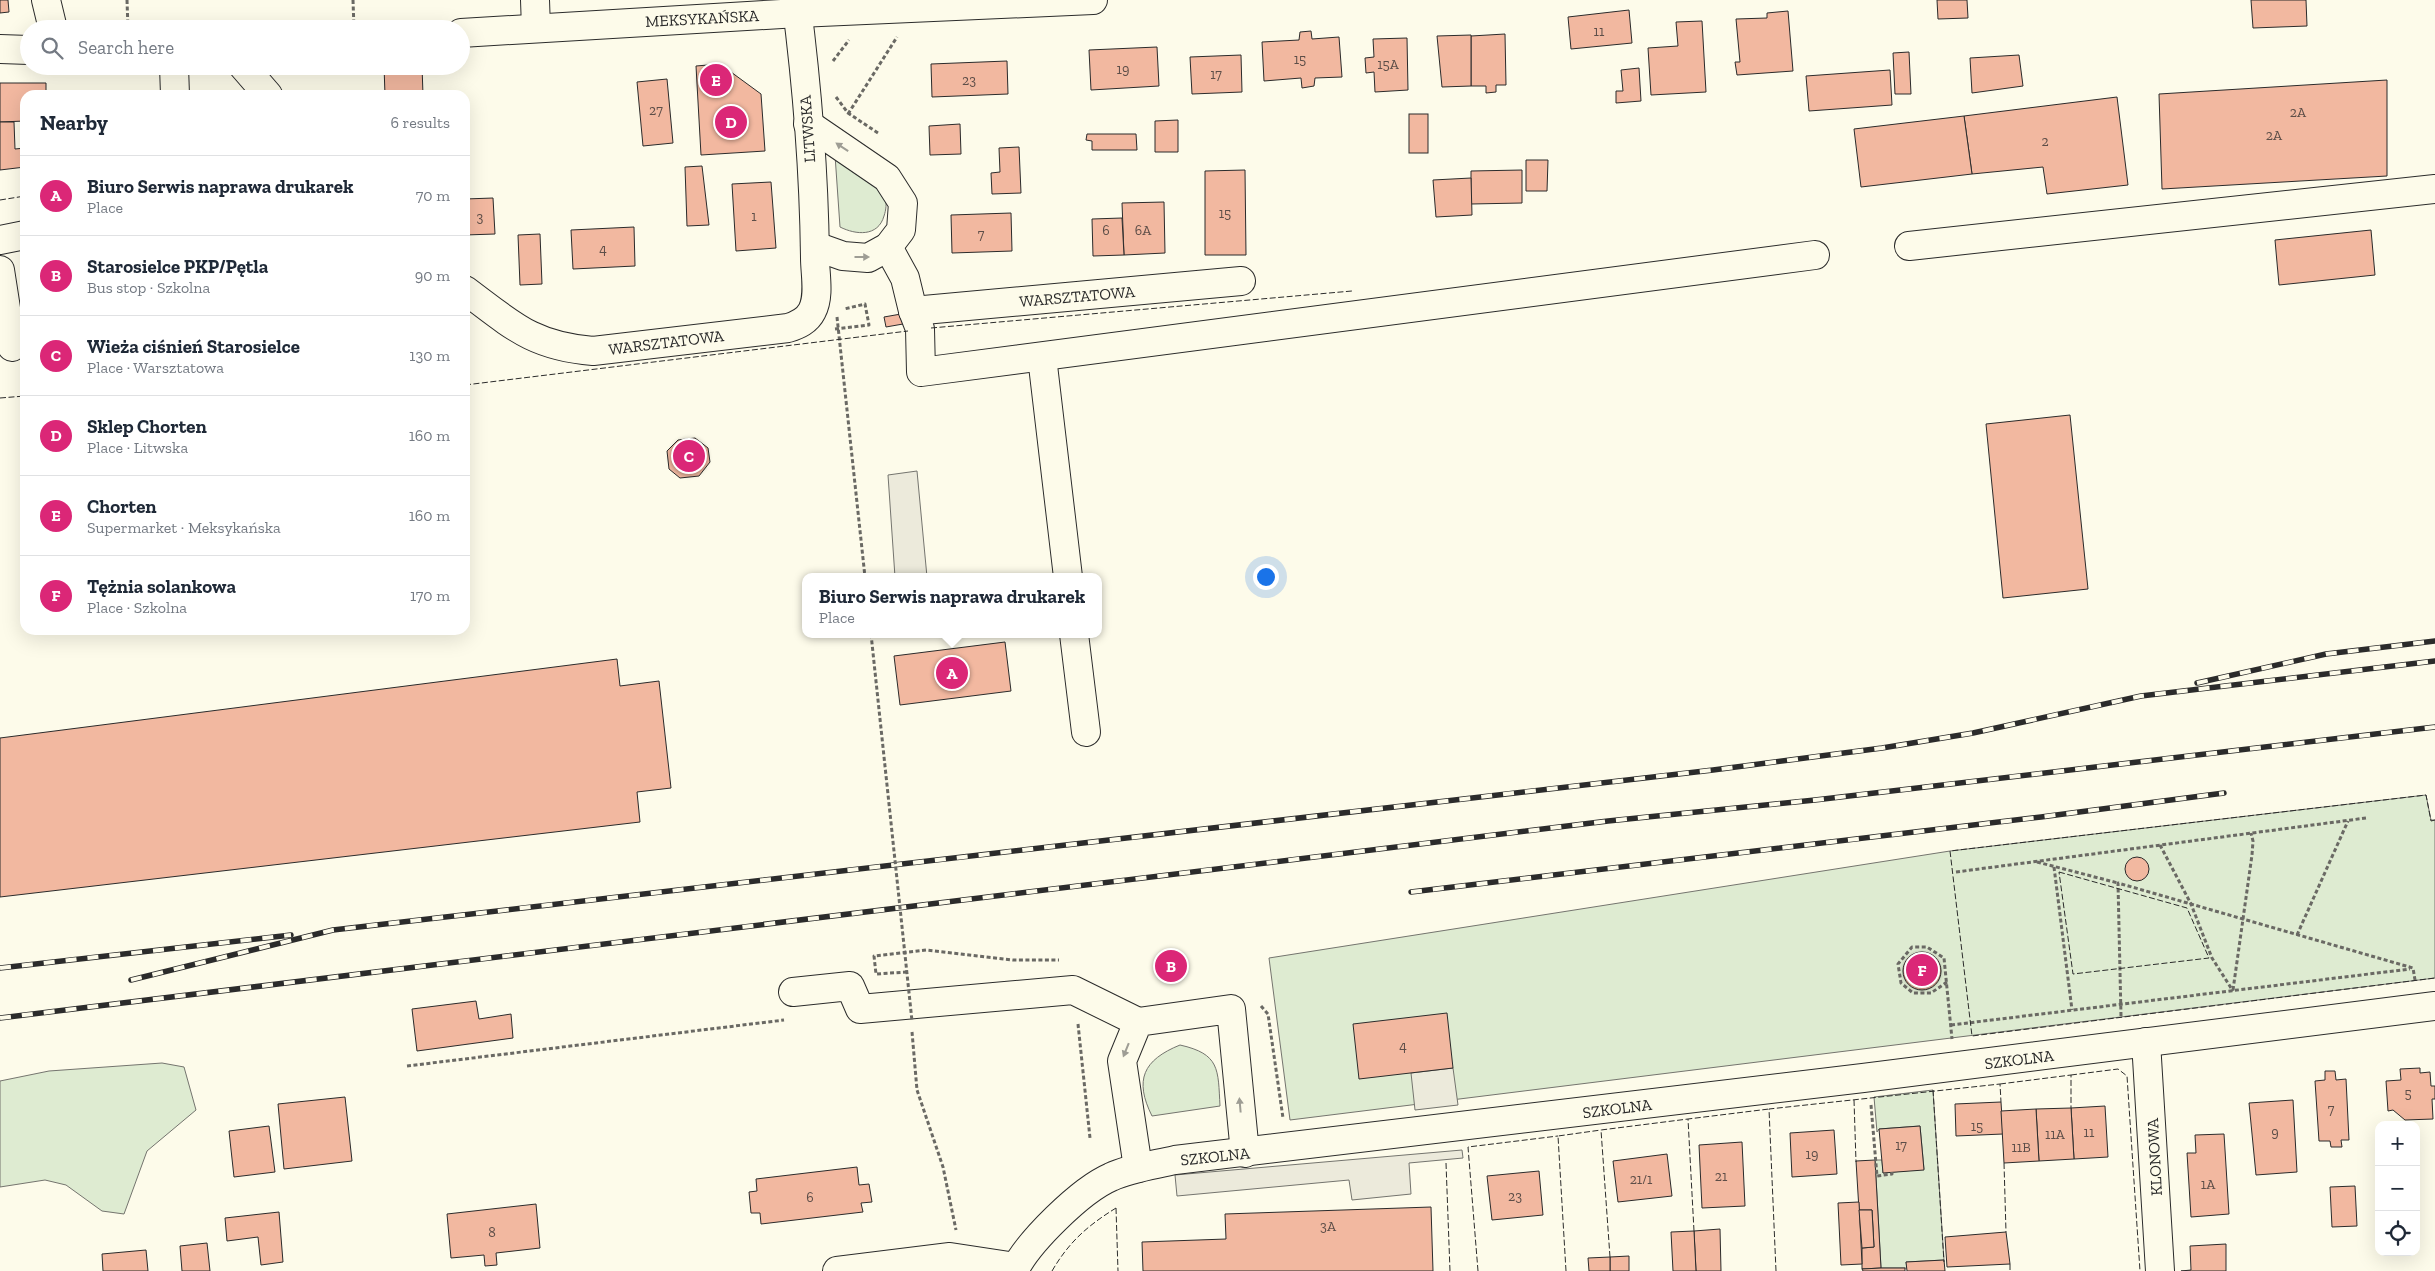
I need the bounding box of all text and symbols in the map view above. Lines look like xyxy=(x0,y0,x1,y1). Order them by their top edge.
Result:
street label: MEKSYKAŃSKA xyxy=(645,6,760,31)
search box xyxy=(20,20,470,75)
house number: 11 xyxy=(1594,23,1605,40)
icon: search xyxy=(38,34,66,62)
text: Search here xyxy=(78,36,174,59)
house number: 15 xyxy=(1294,51,1306,68)
house number: 15A xyxy=(1377,56,1400,73)
pin: E xyxy=(700,61,732,99)
house number: 19 xyxy=(1117,61,1129,78)
house number: 17 xyxy=(1210,66,1222,83)
house number: 23 xyxy=(962,72,976,89)
street label: LITWSKA xyxy=(796,94,819,163)
house number: 27 xyxy=(649,102,663,119)
pin: D xyxy=(715,103,747,141)
house number: 2A xyxy=(2290,104,2307,121)
text: Nearby xyxy=(40,110,108,135)
text: 6 results xyxy=(390,113,450,132)
house number: 2A xyxy=(2266,127,2283,144)
house number: 2 xyxy=(2041,133,2049,150)
one-way arrow xyxy=(835,142,848,152)
text: Biuro Serwis naprawa drukarek xyxy=(87,175,354,198)
text: A xyxy=(51,186,62,205)
text: 70 m xyxy=(416,186,450,205)
text: Place xyxy=(87,198,123,217)
house number: 15 xyxy=(1219,205,1231,222)
house number: 1 xyxy=(751,208,757,225)
house number: 3 xyxy=(477,209,484,226)
house number: 6 xyxy=(1102,222,1110,239)
house number: 6A xyxy=(1135,222,1152,239)
house number: 7 xyxy=(978,226,985,243)
house number: 4 xyxy=(599,241,607,258)
one-way arrow xyxy=(854,253,870,261)
text: Starosielce PKP/Pętla xyxy=(87,255,268,278)
text: B xyxy=(51,266,61,285)
text: 90 m xyxy=(415,266,450,285)
text: Bus stop · Szkolna xyxy=(87,278,210,297)
street label: WARSZTATOWA xyxy=(1018,282,1136,311)
street label: WARSZTATOWA xyxy=(607,326,725,359)
text: Wieża ciśnień Starosielce xyxy=(87,335,300,358)
text: C xyxy=(51,346,61,365)
text: 130 m xyxy=(409,346,450,365)
text: Place · Warsztatowa xyxy=(87,358,224,377)
text: Sklep Chorten xyxy=(87,415,207,438)
text: D xyxy=(50,426,62,445)
text: 160 m xyxy=(409,426,450,445)
pin: C xyxy=(673,437,705,475)
text: Place · Litwska xyxy=(87,438,188,457)
text: Chorten xyxy=(87,495,157,518)
text: E xyxy=(51,506,61,525)
text: 160 m xyxy=(409,506,450,525)
text: Supermarket · Meksykańska xyxy=(87,518,281,537)
your location xyxy=(1253,564,1279,590)
popup xyxy=(802,573,1102,638)
text: Tężnia solankowa xyxy=(87,575,236,598)
text: Biuro Serwis naprawa drukarek xyxy=(819,585,1085,608)
text: F xyxy=(51,586,61,605)
text: 170 m xyxy=(410,586,450,605)
text: Place · Szkolna xyxy=(87,598,187,617)
text: Place xyxy=(819,608,855,627)
pin: A xyxy=(936,654,968,692)
pin: B xyxy=(1155,947,1187,985)
pin: F xyxy=(1906,951,1938,989)
house number: 4 xyxy=(1399,1038,1407,1055)
one-way arrow xyxy=(1121,1043,1129,1057)
street label: SZKOLNA xyxy=(1983,1046,2055,1073)
house number: 5 xyxy=(2404,1085,2412,1102)
street label: SZKOLNA xyxy=(1581,1095,1653,1122)
one-way arrow xyxy=(1236,1096,1244,1112)
house number: 7 xyxy=(2328,1101,2335,1118)
street label: KLONOWA xyxy=(2143,1117,2166,1196)
house number: 15 xyxy=(1971,1118,1983,1135)
map controls xyxy=(2375,1121,2420,1256)
button: + xyxy=(2375,1121,2420,1166)
house number: 11 xyxy=(2084,1124,2095,1141)
house number: 9 xyxy=(2271,1124,2279,1141)
house number: 11A xyxy=(2045,1126,2066,1143)
house number: 17 xyxy=(1895,1137,1907,1154)
house number: 11B xyxy=(2011,1139,2031,1156)
street label: SZKOLNA xyxy=(1179,1143,1251,1170)
house number: 19 xyxy=(1806,1146,1818,1163)
button: − xyxy=(2375,1166,2420,1211)
house number: 21 xyxy=(1715,1168,1728,1185)
house number: 21/1 xyxy=(1630,1171,1653,1188)
house number: 1A xyxy=(2201,1176,2216,1193)
house number: 23 xyxy=(1508,1188,1522,1205)
house number: 6 xyxy=(806,1189,814,1206)
button: locate xyxy=(2375,1211,2420,1256)
house number: 3A xyxy=(1320,1218,1337,1235)
house number: 8 xyxy=(488,1224,496,1241)

